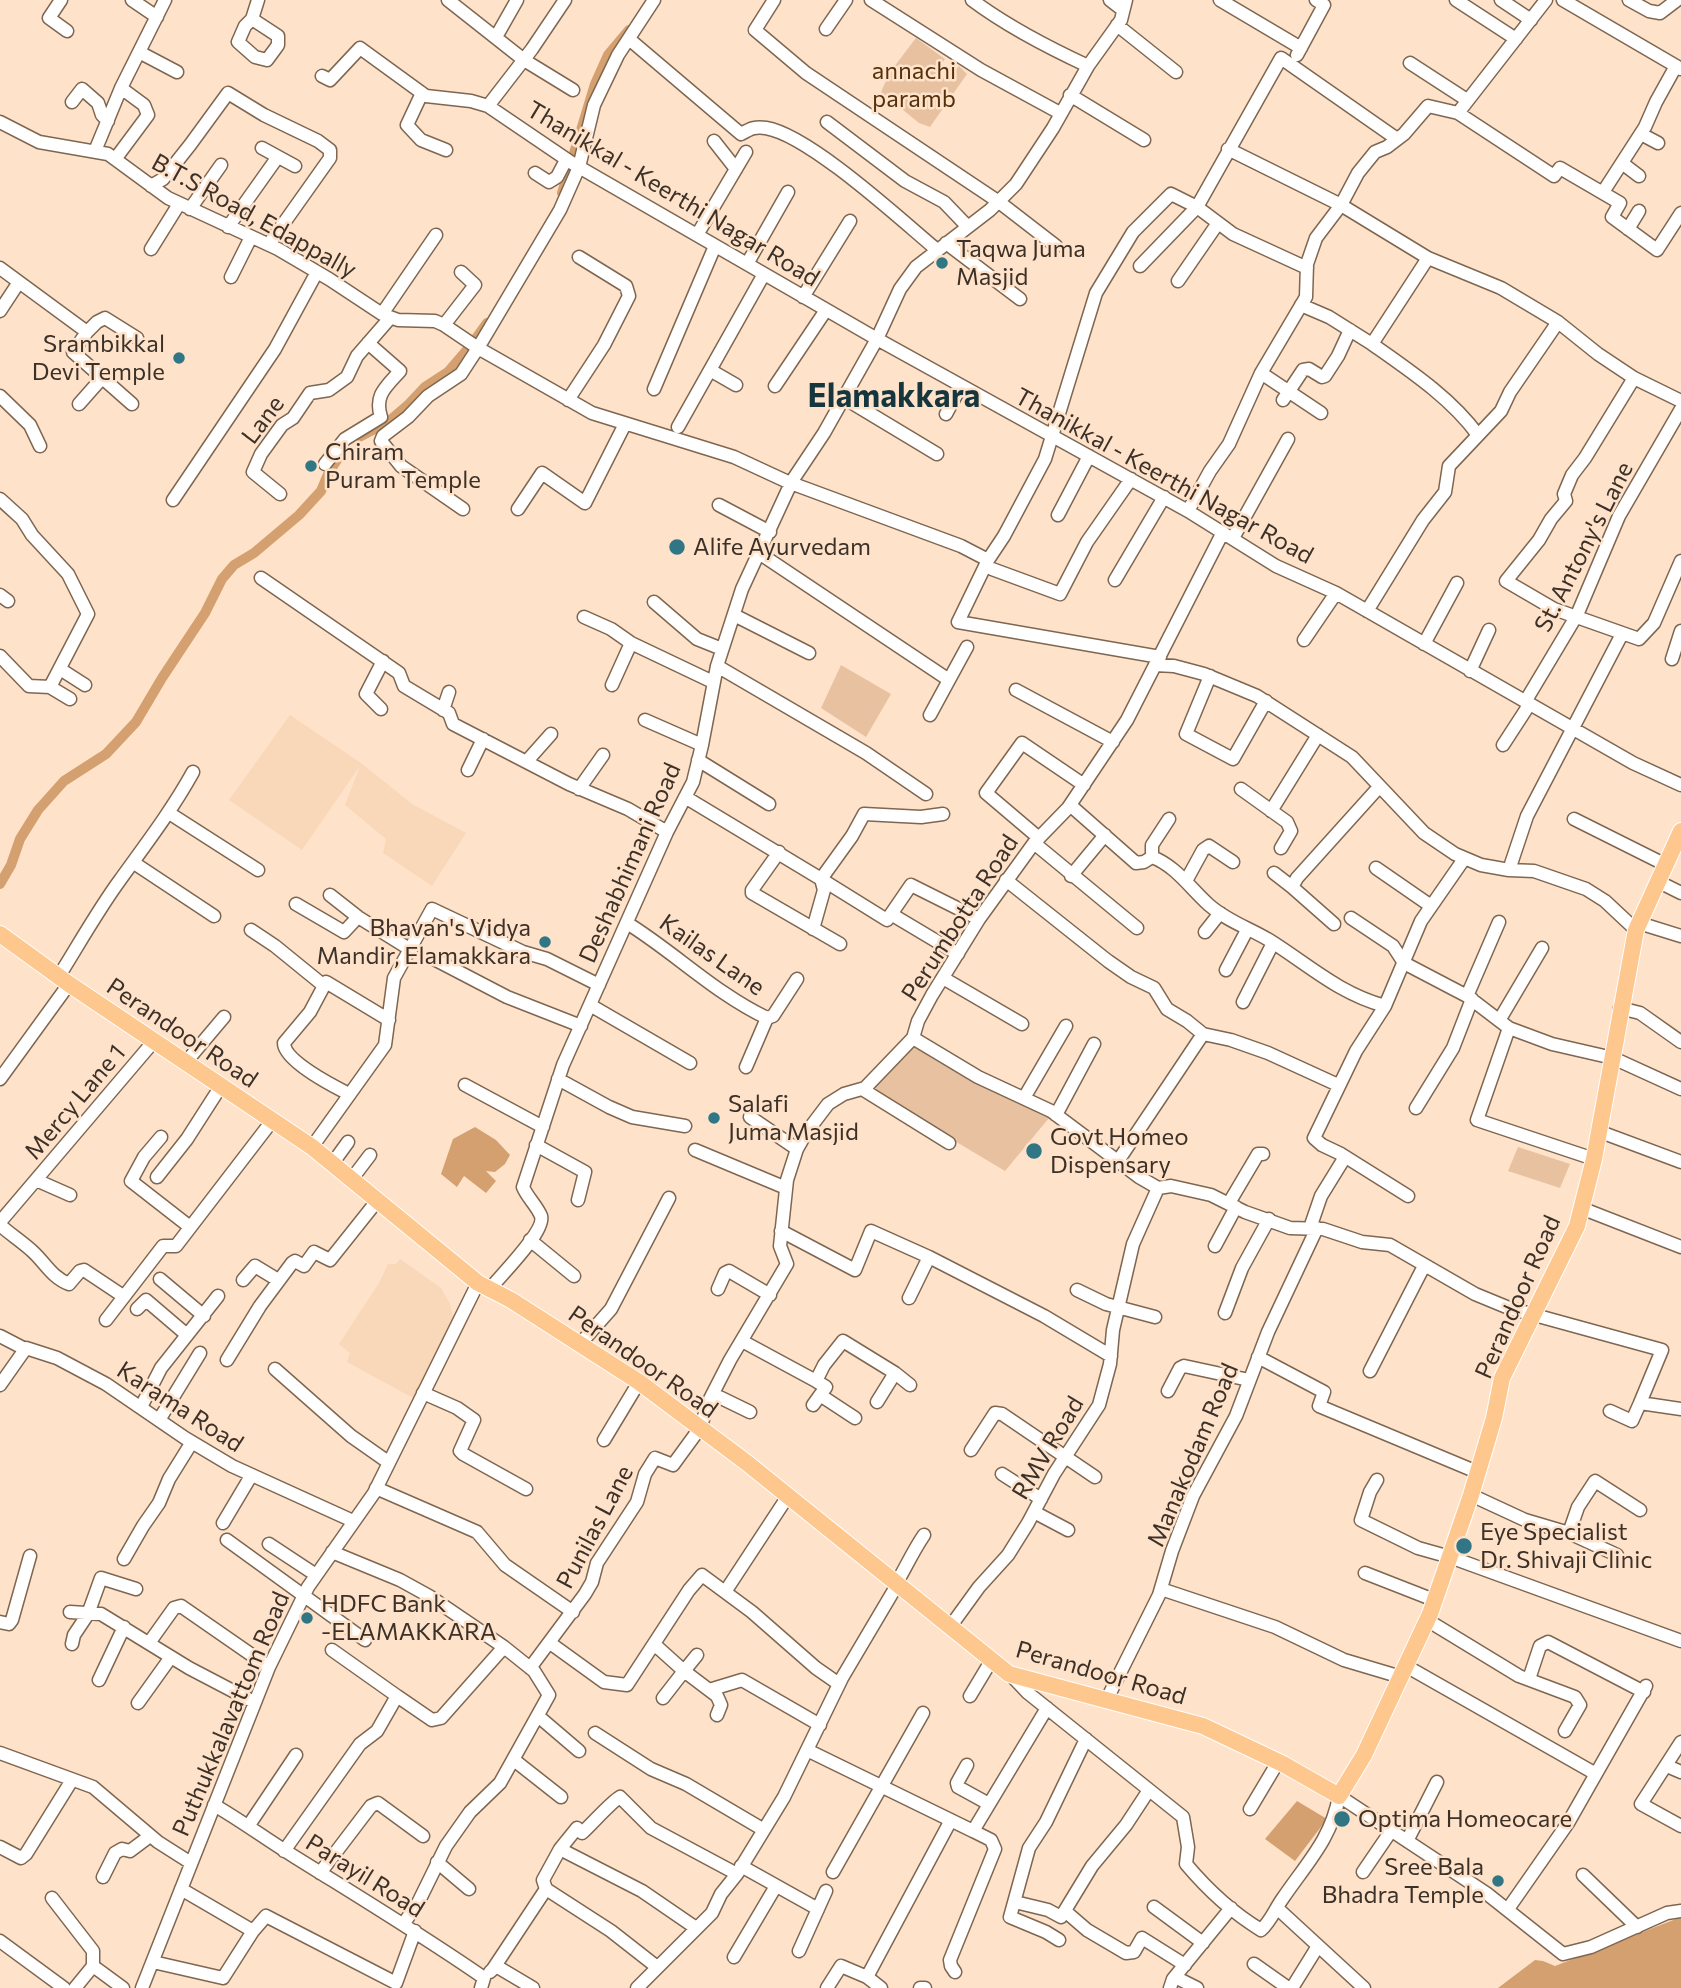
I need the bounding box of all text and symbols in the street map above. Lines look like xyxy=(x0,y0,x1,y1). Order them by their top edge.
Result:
park label: annachi paramb xyxy=(872,57,956,113)
street label: Thanikkal - Keerthi Nagar Road xyxy=(521,95,825,293)
street label: B.T.S Road, Edappally xyxy=(147,148,361,284)
place label: Taqwa Juma Masjid xyxy=(956,235,1086,291)
marker: Taqwa Juma Masjid xyxy=(934,255,950,271)
place label: Srambikkal Devi Temple xyxy=(32,330,165,386)
marker: Srambikkal Devi Temple xyxy=(171,350,187,366)
district label: Elamakkara xyxy=(808,377,980,415)
street label: Thanikkal - Keerthi Nagar Road xyxy=(1010,382,1318,570)
street label: Lane xyxy=(236,390,290,450)
place label: Chiram Puram Temple xyxy=(325,438,481,494)
street label: St. Antony's Lane xyxy=(1529,457,1639,637)
marker: Chiram Puram Temple xyxy=(303,458,319,474)
place label: Alife Ayurvedam xyxy=(693,533,871,561)
marker: Alife Ayurvedam xyxy=(667,537,687,557)
street label: Deshabhimani Road xyxy=(573,759,687,967)
street label: Perumbotta Road xyxy=(896,829,1024,1007)
street label: Kailas Lane xyxy=(654,908,770,1002)
place label: Bhavan's Vidya Mandir, Elamakkara xyxy=(317,914,531,970)
marker: Bhavan's Vidya Mandir, Elamakkara xyxy=(537,934,553,950)
street label: Perandoor Road xyxy=(101,972,263,1094)
street label: Mercy Lane 1 xyxy=(19,1039,131,1165)
place label: Salafi Juma Masjid xyxy=(728,1090,859,1146)
marker: Salafi Juma Masjid xyxy=(706,1110,722,1126)
place label: Govt Homeo Dispensary xyxy=(1050,1123,1189,1179)
marker: Govt Homeo Dispensary xyxy=(1024,1141,1044,1161)
street label: Perandoor Road xyxy=(1469,1211,1567,1383)
street label: Perandoor Road xyxy=(563,1300,723,1424)
street label: Karama Road xyxy=(111,1356,249,1458)
street label: Manakodam Road xyxy=(1141,1359,1245,1551)
street label: RMV Road xyxy=(1006,1391,1090,1505)
street label: Punilas Lane xyxy=(551,1461,639,1593)
place label: Eye Specialist Dr. Shivaji Clinic xyxy=(1480,1518,1652,1574)
marker: Eye Specialist Dr. Shivaji Clinic xyxy=(1454,1536,1474,1556)
street label: Puthukkalavattom Road xyxy=(166,1588,296,1840)
place label: HDFC Bank -ELAMAKKARA xyxy=(321,1590,497,1646)
marker: HDFC Bank -ELAMAKKARA xyxy=(299,1610,315,1626)
street label: Perandoor Road xyxy=(1013,1635,1189,1711)
place label: Optima Homeocare xyxy=(1358,1805,1572,1833)
marker: Optima Homeocare xyxy=(1332,1809,1352,1829)
street label: Parayil Road xyxy=(300,1828,430,1924)
place label: Sree Bala Bhadra Temple xyxy=(1322,1853,1484,1909)
marker: Sree Bala Bhadra Temple xyxy=(1490,1873,1506,1889)

